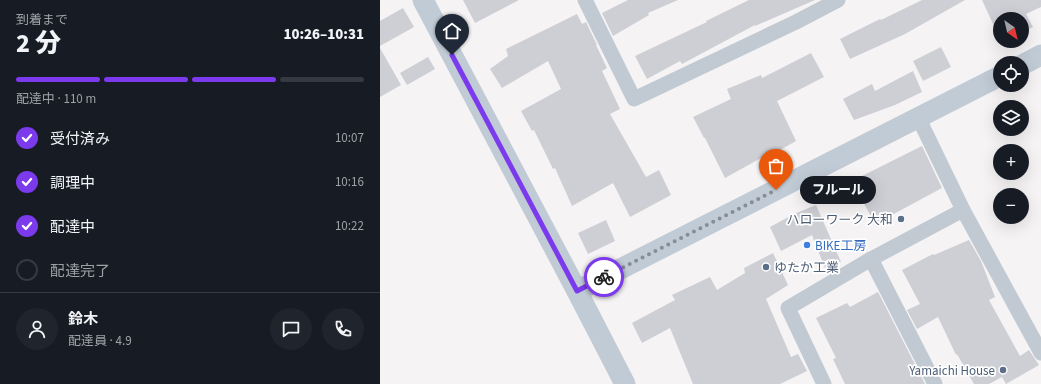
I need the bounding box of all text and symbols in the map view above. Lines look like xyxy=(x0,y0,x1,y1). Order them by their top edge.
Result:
text: 到着まで xyxy=(16,11,68,29)
north arrow xyxy=(993,12,1029,48)
map controls xyxy=(993,12,1029,224)
pin xyxy=(435,14,469,55)
icon: home xyxy=(441,20,463,42)
text: 10:26–10:31 xyxy=(283,24,364,45)
text: 2 分 xyxy=(16,25,61,62)
button: locate xyxy=(993,56,1029,92)
text: 配達中 · 110 m xyxy=(16,90,96,108)
button: layers xyxy=(993,100,1029,136)
icon: check xyxy=(16,127,38,149)
text: 受付済み xyxy=(50,129,110,150)
text: 10:07 xyxy=(335,129,364,147)
button: + xyxy=(993,144,1029,180)
pin xyxy=(759,149,793,190)
icon: bag xyxy=(765,155,787,177)
icon: check xyxy=(16,171,38,193)
text: 調理中 xyxy=(50,173,95,194)
text: 10:16 xyxy=(335,173,364,191)
callout: フルール xyxy=(800,176,876,204)
text: フルール xyxy=(812,181,864,199)
button: − xyxy=(993,188,1029,224)
place label: ハローワーク 大和 xyxy=(786,211,893,229)
marker: ハローワーク 大和 xyxy=(896,214,906,224)
icon: check xyxy=(16,215,38,237)
text: 配達中 xyxy=(50,217,95,238)
text: 10:22 xyxy=(335,217,364,235)
place label: BIKE工房 xyxy=(815,237,866,255)
marker: BIKE工房 xyxy=(802,240,812,250)
courier xyxy=(584,257,624,297)
place label: ゆたか工業 xyxy=(774,259,839,277)
text: 配達完了 xyxy=(50,261,110,282)
marker: ゆたか工業 xyxy=(761,262,771,272)
icon: bike xyxy=(593,266,615,288)
button: person xyxy=(16,308,58,350)
button: chat xyxy=(270,308,312,350)
button: phone xyxy=(322,308,364,350)
text: 鈴木 xyxy=(68,309,98,330)
text: 配達員 · 4.9 xyxy=(68,332,132,350)
place label: Yamaichi House xyxy=(908,362,995,380)
marker: Yamaichi House xyxy=(998,365,1008,375)

